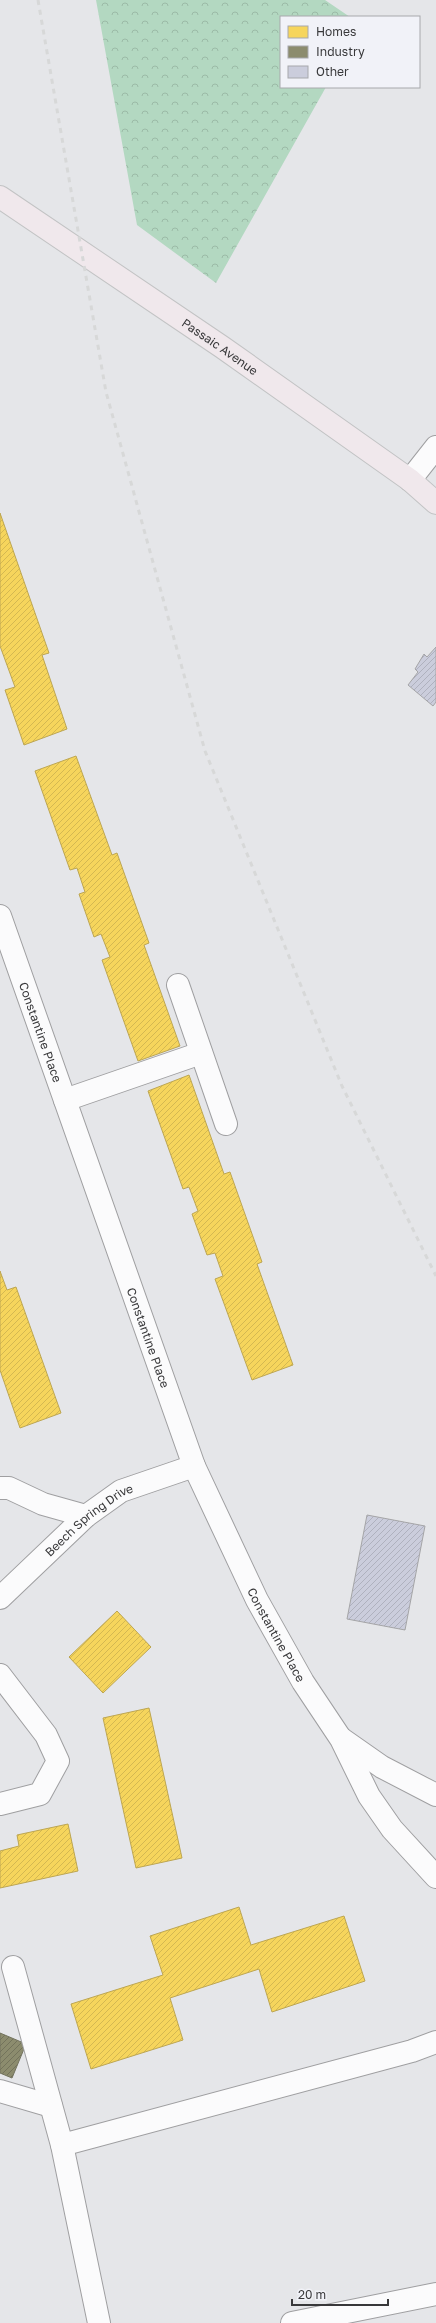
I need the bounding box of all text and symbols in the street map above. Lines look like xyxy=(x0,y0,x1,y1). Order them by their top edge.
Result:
legend xyxy=(280,16,420,88)
text: Homes xyxy=(316,24,356,39)
text: Industry xyxy=(316,44,365,59)
text: Other xyxy=(316,64,349,79)
street label: Passaic Avenue xyxy=(179,315,261,378)
street label: Constantine Place xyxy=(16,980,66,1084)
street label: Constantine Place xyxy=(124,1285,173,1390)
street label: Beech Spring Drive xyxy=(41,1480,135,1559)
street label: Constantine Place xyxy=(245,1585,309,1684)
scale bar xyxy=(292,2281,388,2307)
text: 20 m xyxy=(298,2287,326,2302)

